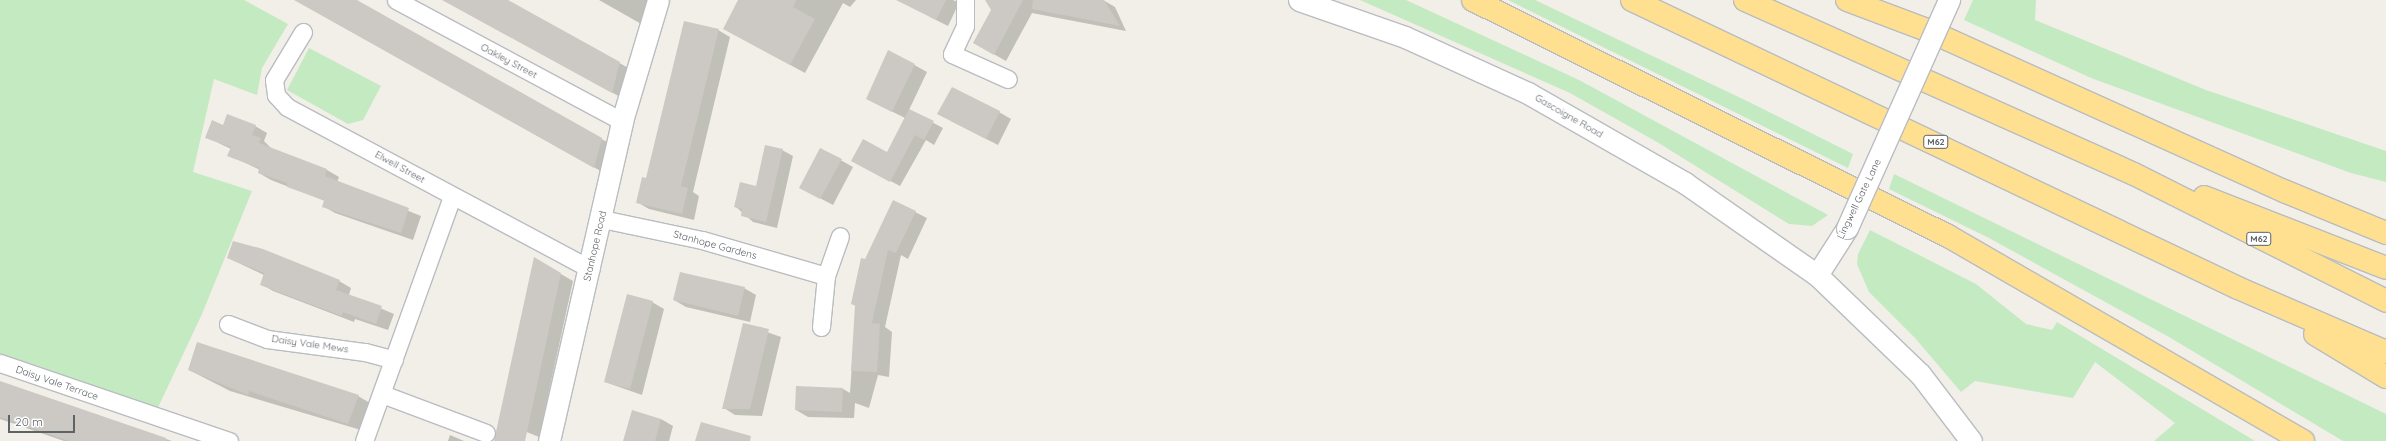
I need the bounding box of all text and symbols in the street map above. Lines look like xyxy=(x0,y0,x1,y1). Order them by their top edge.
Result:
street label: Oakley Street xyxy=(479,41,539,81)
street label: Gascoigne Road xyxy=(1533,92,1605,140)
road number: M62 xyxy=(1923,135,1949,149)
street label: Elwell Street xyxy=(373,148,427,186)
street label: Lingwell Gate Lane xyxy=(1834,157,1884,241)
street label: Stanhope Road xyxy=(581,210,609,282)
street label: Stanhope Gardens xyxy=(672,228,758,262)
road number: M62 xyxy=(2246,232,2272,246)
street label: Daisy Vale Mews xyxy=(271,333,349,355)
street label: Daisy Vale Terrace xyxy=(14,363,100,403)
scale bar xyxy=(10,407,77,433)
text: 20 m xyxy=(15,414,43,429)

